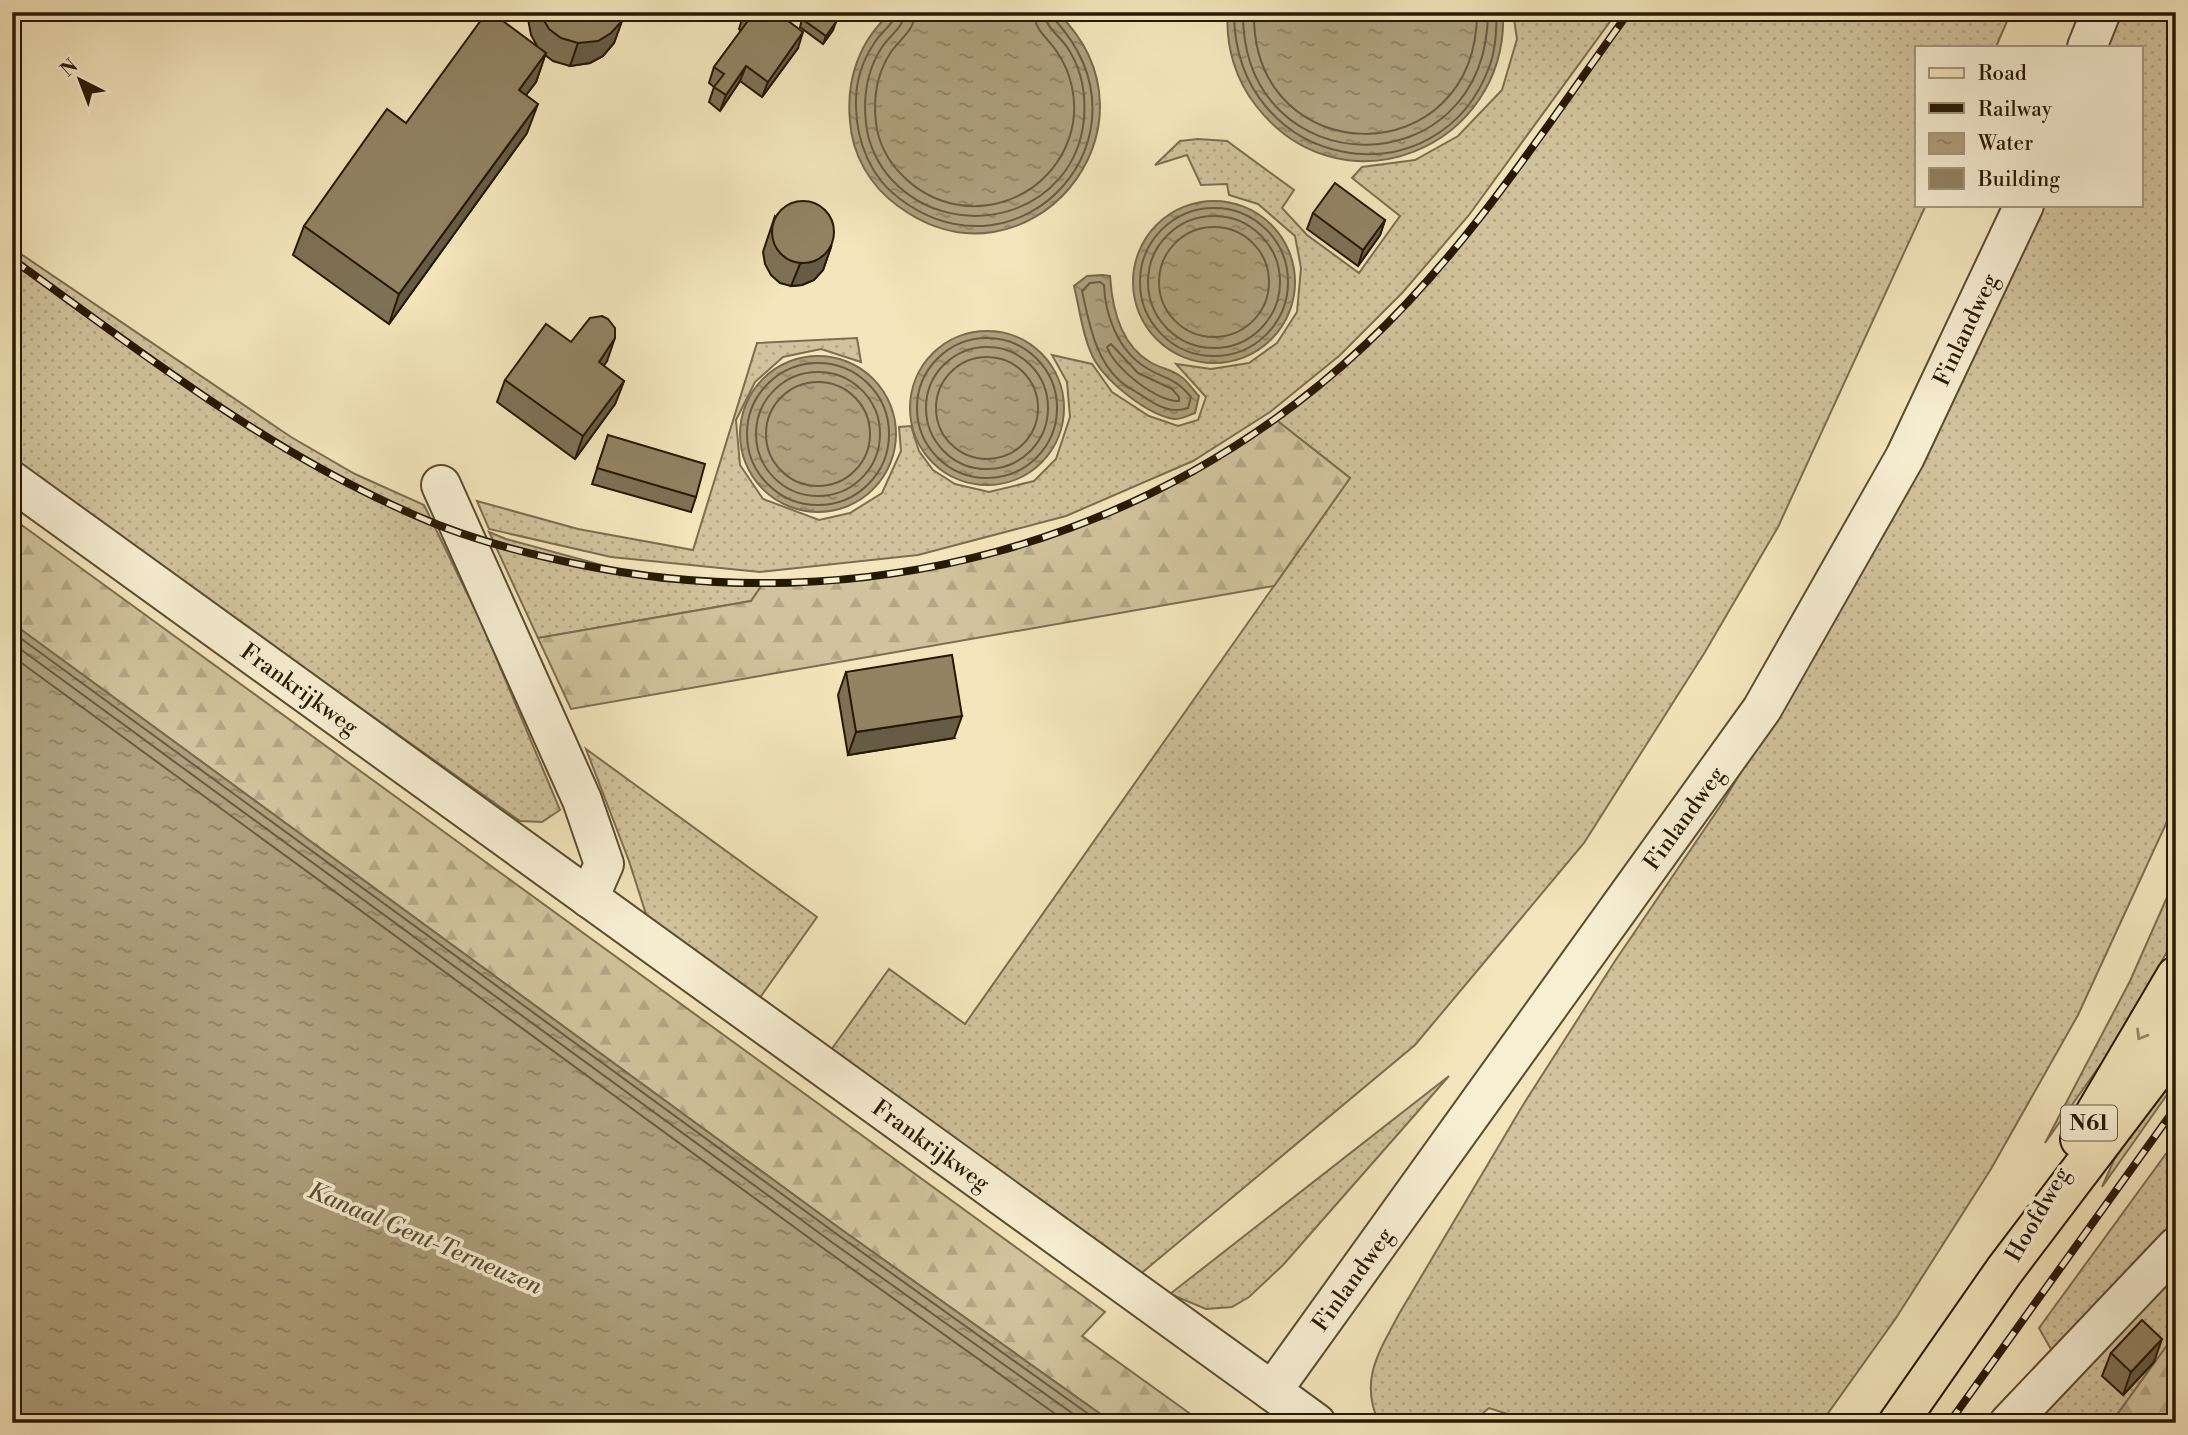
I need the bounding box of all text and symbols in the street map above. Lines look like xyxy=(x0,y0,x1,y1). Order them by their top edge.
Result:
north arrow xyxy=(46,46,116,116)
legend xyxy=(1915,46,2142,206)
text: N xyxy=(56,54,83,82)
text: Road xyxy=(1978,61,2027,87)
text: Railway xyxy=(1978,97,2053,123)
text: Water xyxy=(1977,131,2033,157)
text: Building xyxy=(1977,167,2060,193)
street label: Finlandweg xyxy=(1928,269,2005,391)
street label: Frankrijkweg xyxy=(235,638,364,742)
street label: Finlandweg xyxy=(1638,761,1731,876)
one-way arrow xyxy=(2136,1027,2149,1040)
street label: Frankrijkweg xyxy=(866,1094,995,1198)
road number: N61 xyxy=(2061,1106,2117,1140)
street label: Hoofdweg xyxy=(2000,1162,2076,1267)
water label: Kanaal Gent-Terneuzen xyxy=(303,1176,547,1302)
street label: Finlandweg xyxy=(1306,1223,1400,1337)

